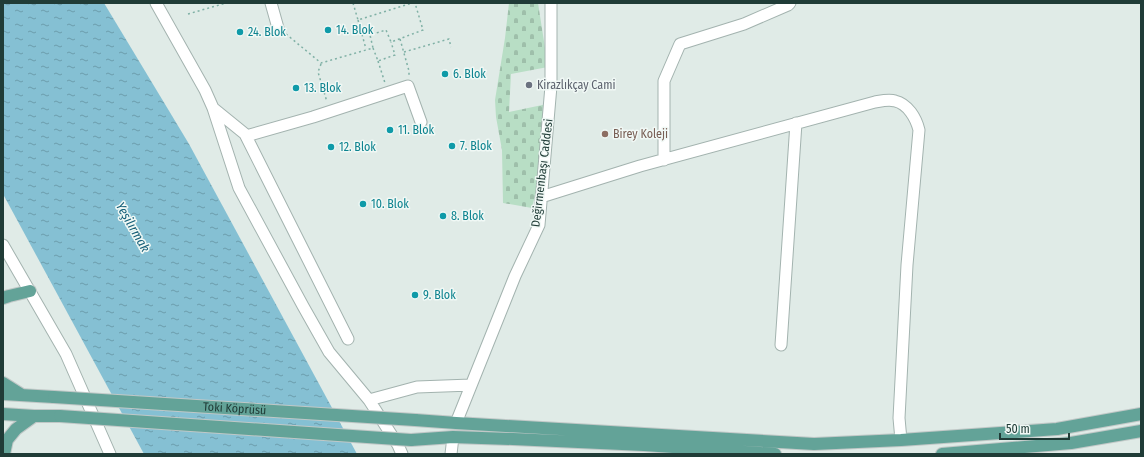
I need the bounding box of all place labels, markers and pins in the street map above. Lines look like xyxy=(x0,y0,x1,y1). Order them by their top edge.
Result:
place label: 14. Blok xyxy=(336,23,374,37)
place label: 24. Blok xyxy=(248,25,286,39)
marker: 14. Blok xyxy=(323,25,333,35)
marker: 24. Blok xyxy=(235,27,245,37)
place label: 6. Blok xyxy=(453,67,486,81)
marker: 6. Blok xyxy=(440,69,450,79)
place label: Kirazlıkçay Cami xyxy=(537,78,615,92)
marker: Kirazlıkçay Cami xyxy=(524,80,534,90)
place label: 13. Blok xyxy=(304,81,341,95)
marker: 13. Blok xyxy=(291,83,301,93)
place label: 11. Blok xyxy=(398,123,435,137)
marker: 11. Blok xyxy=(385,125,395,135)
place label: Birey Koleji xyxy=(613,127,668,141)
marker: Birey Koleji xyxy=(600,129,610,139)
place label: 7. Blok xyxy=(460,139,492,153)
place label: 12. Blok xyxy=(339,140,376,154)
marker: 7. Blok xyxy=(447,141,457,151)
marker: 12. Blok xyxy=(326,142,336,152)
place label: 10. Blok xyxy=(371,197,409,211)
marker: 10. Blok xyxy=(358,199,368,209)
place label: 8. Blok xyxy=(451,209,484,223)
marker: 8. Blok xyxy=(438,211,448,221)
place label: 9. Blok xyxy=(423,288,456,302)
marker: 9. Blok xyxy=(410,290,420,300)

